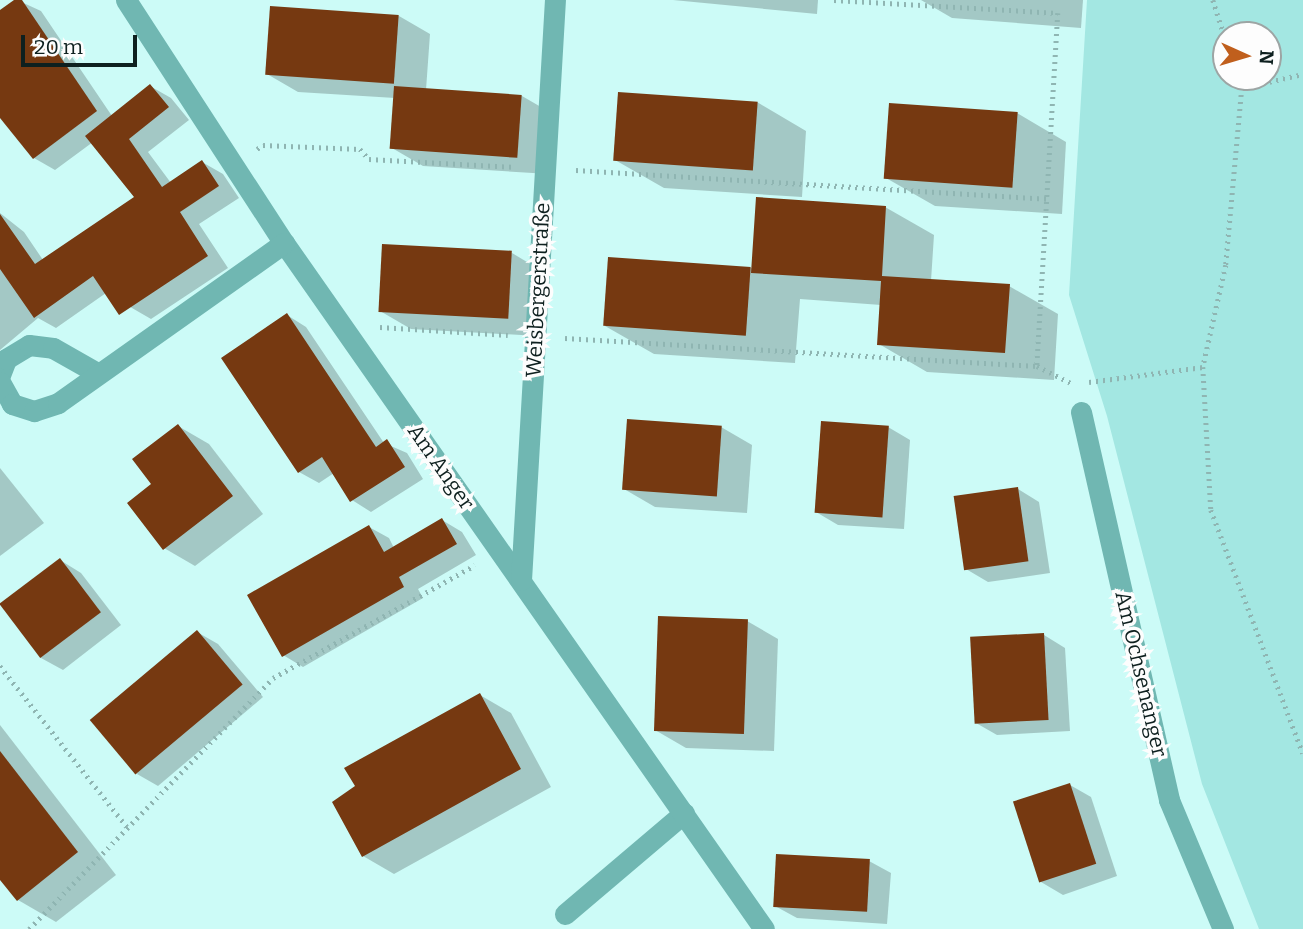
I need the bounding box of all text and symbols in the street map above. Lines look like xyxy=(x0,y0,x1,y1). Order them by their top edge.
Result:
scale bar xyxy=(24,21,140,65)
north arrow xyxy=(1212,21,1282,91)
text: 20 m xyxy=(34,34,83,60)
text: N xyxy=(1254,49,1278,65)
street label: Weisbergerstraße xyxy=(521,202,555,378)
street label: Am Anger xyxy=(402,419,480,515)
street label: Am Ochsenanger xyxy=(1110,589,1172,759)

